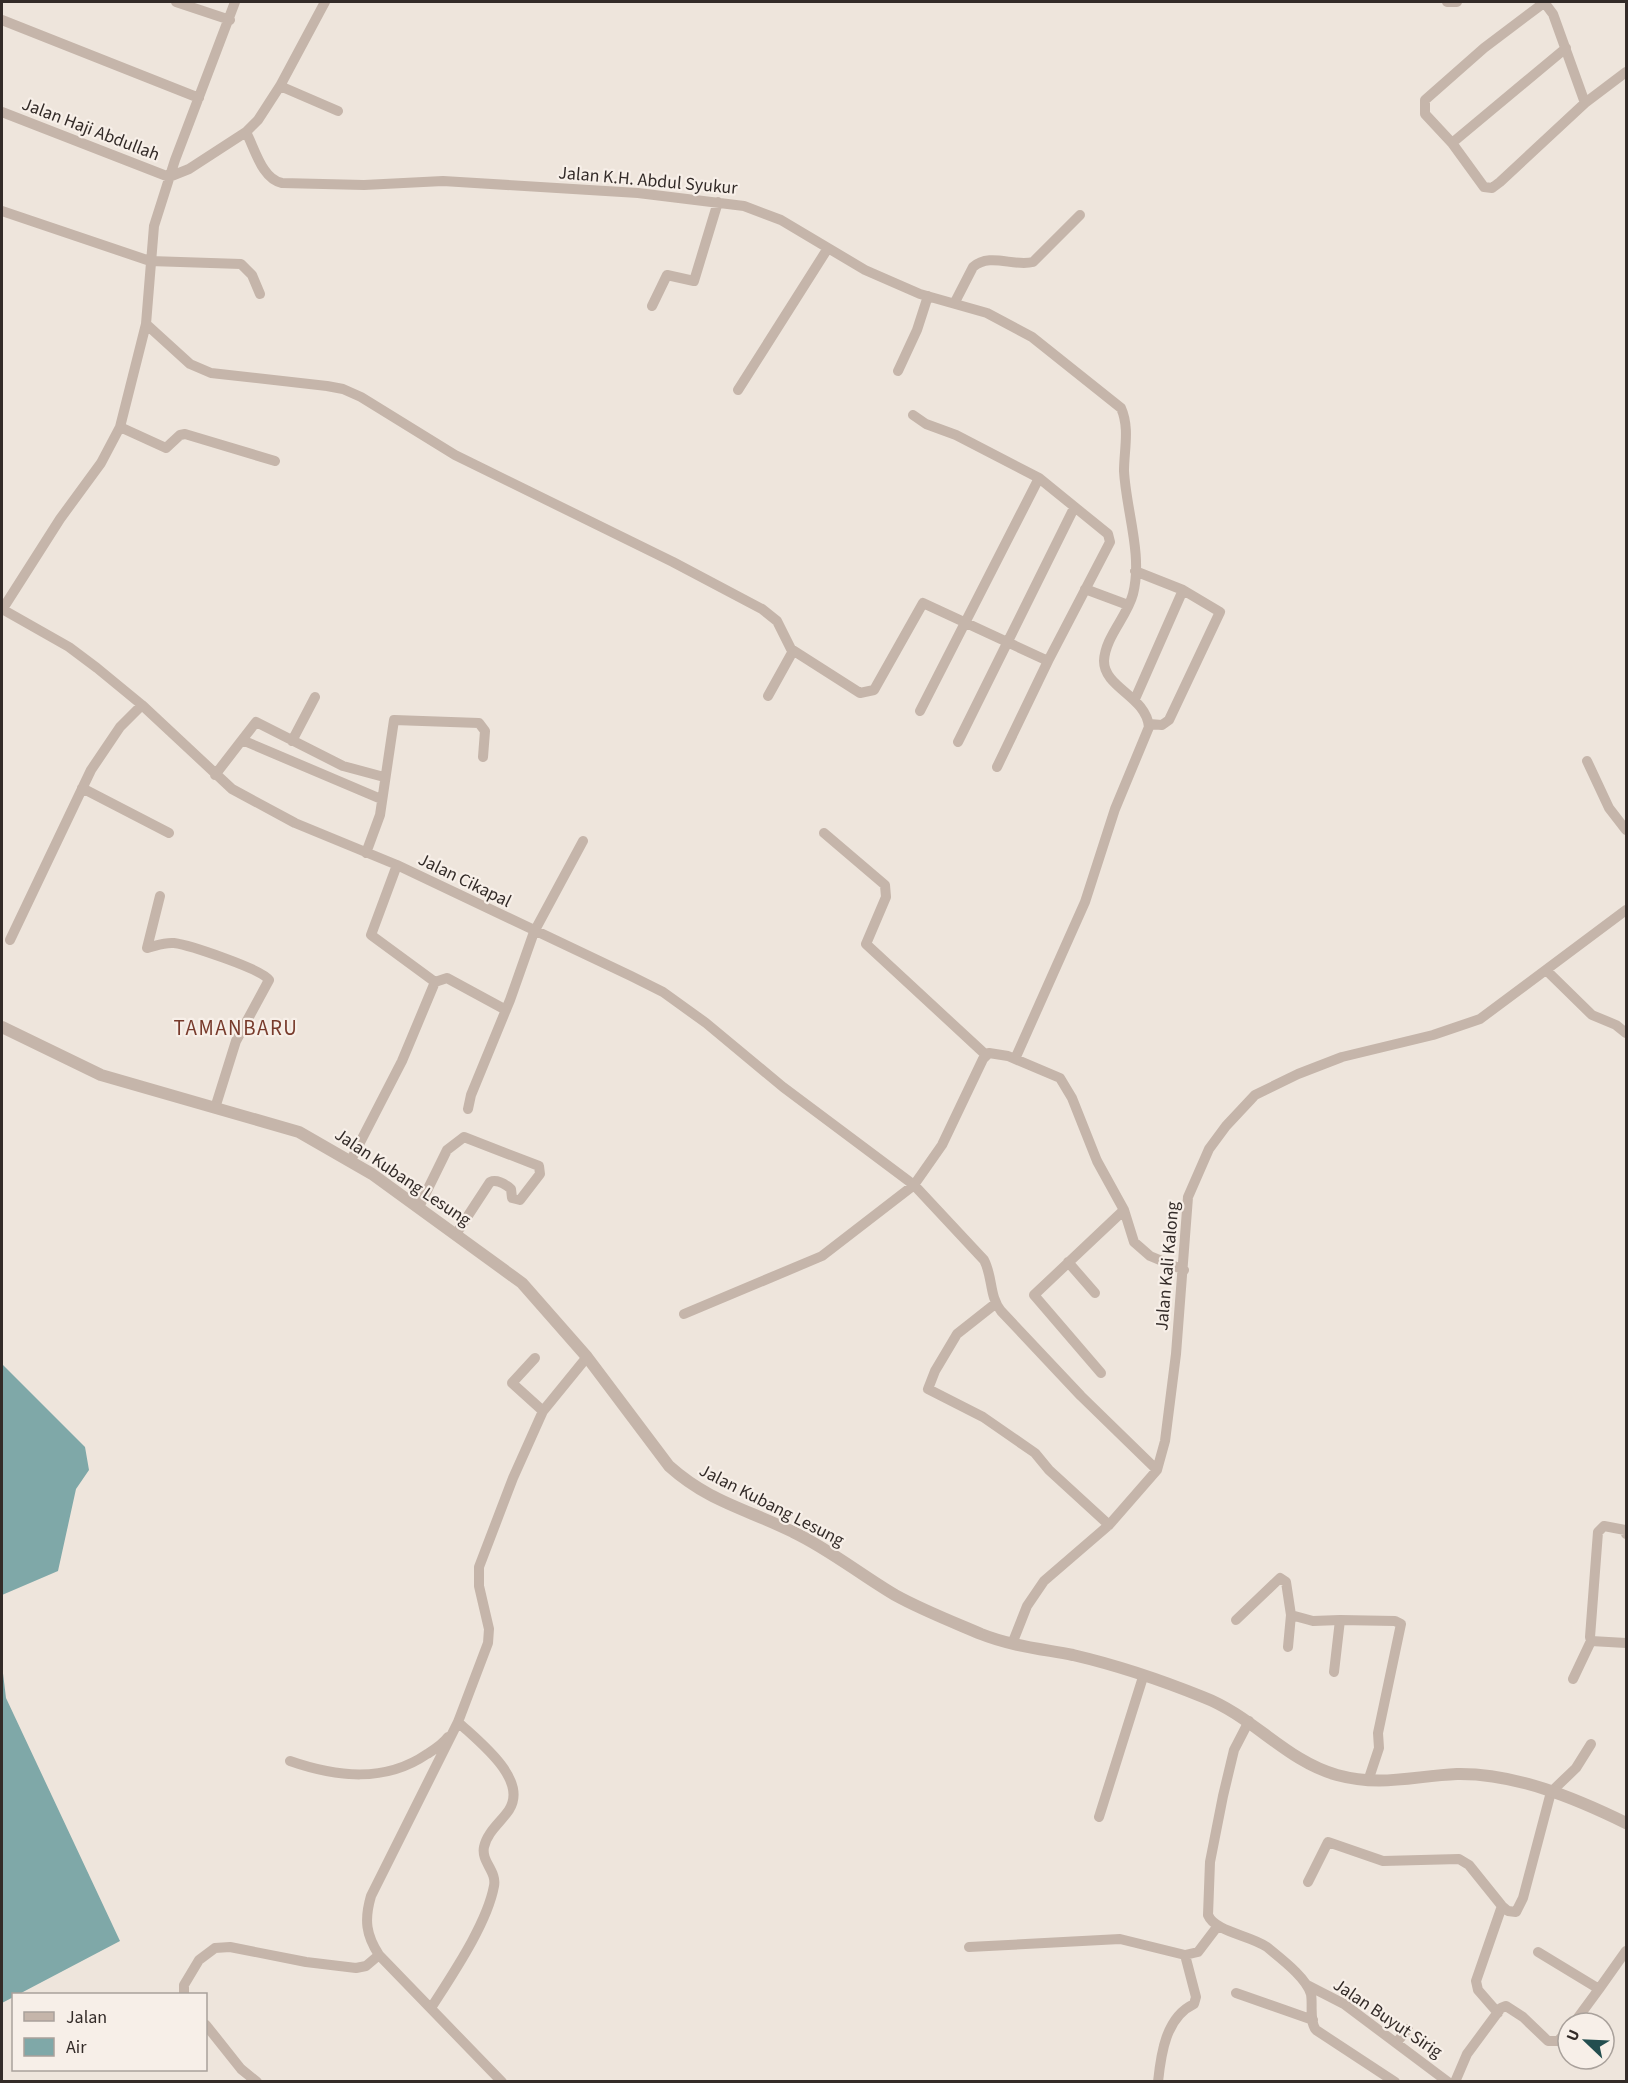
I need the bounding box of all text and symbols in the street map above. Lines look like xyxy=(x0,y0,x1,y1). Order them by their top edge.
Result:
street label: Jalan Haji Abdullah xyxy=(18,92,163,167)
street label: Jalan K.H. Abdul Syukur xyxy=(557,160,739,201)
street label: Jalan Cikapal xyxy=(414,847,516,914)
district label: TAMANBARU xyxy=(174,1013,298,1043)
street label: Jalan Kubang Lesung xyxy=(329,1122,476,1232)
street label: Jalan Kali Kalong xyxy=(1149,1200,1186,1332)
street label: Jalan Kubang Lesung xyxy=(695,1458,849,1553)
street label: Jalan Buyut Sirig xyxy=(1328,1973,1447,2064)
legend xyxy=(12,1993,207,2071)
text: Jalan xyxy=(66,2005,107,2030)
north arrow xyxy=(1556,2011,1616,2071)
text: U xyxy=(1561,2026,1585,2045)
text: Air xyxy=(66,2035,87,2060)

